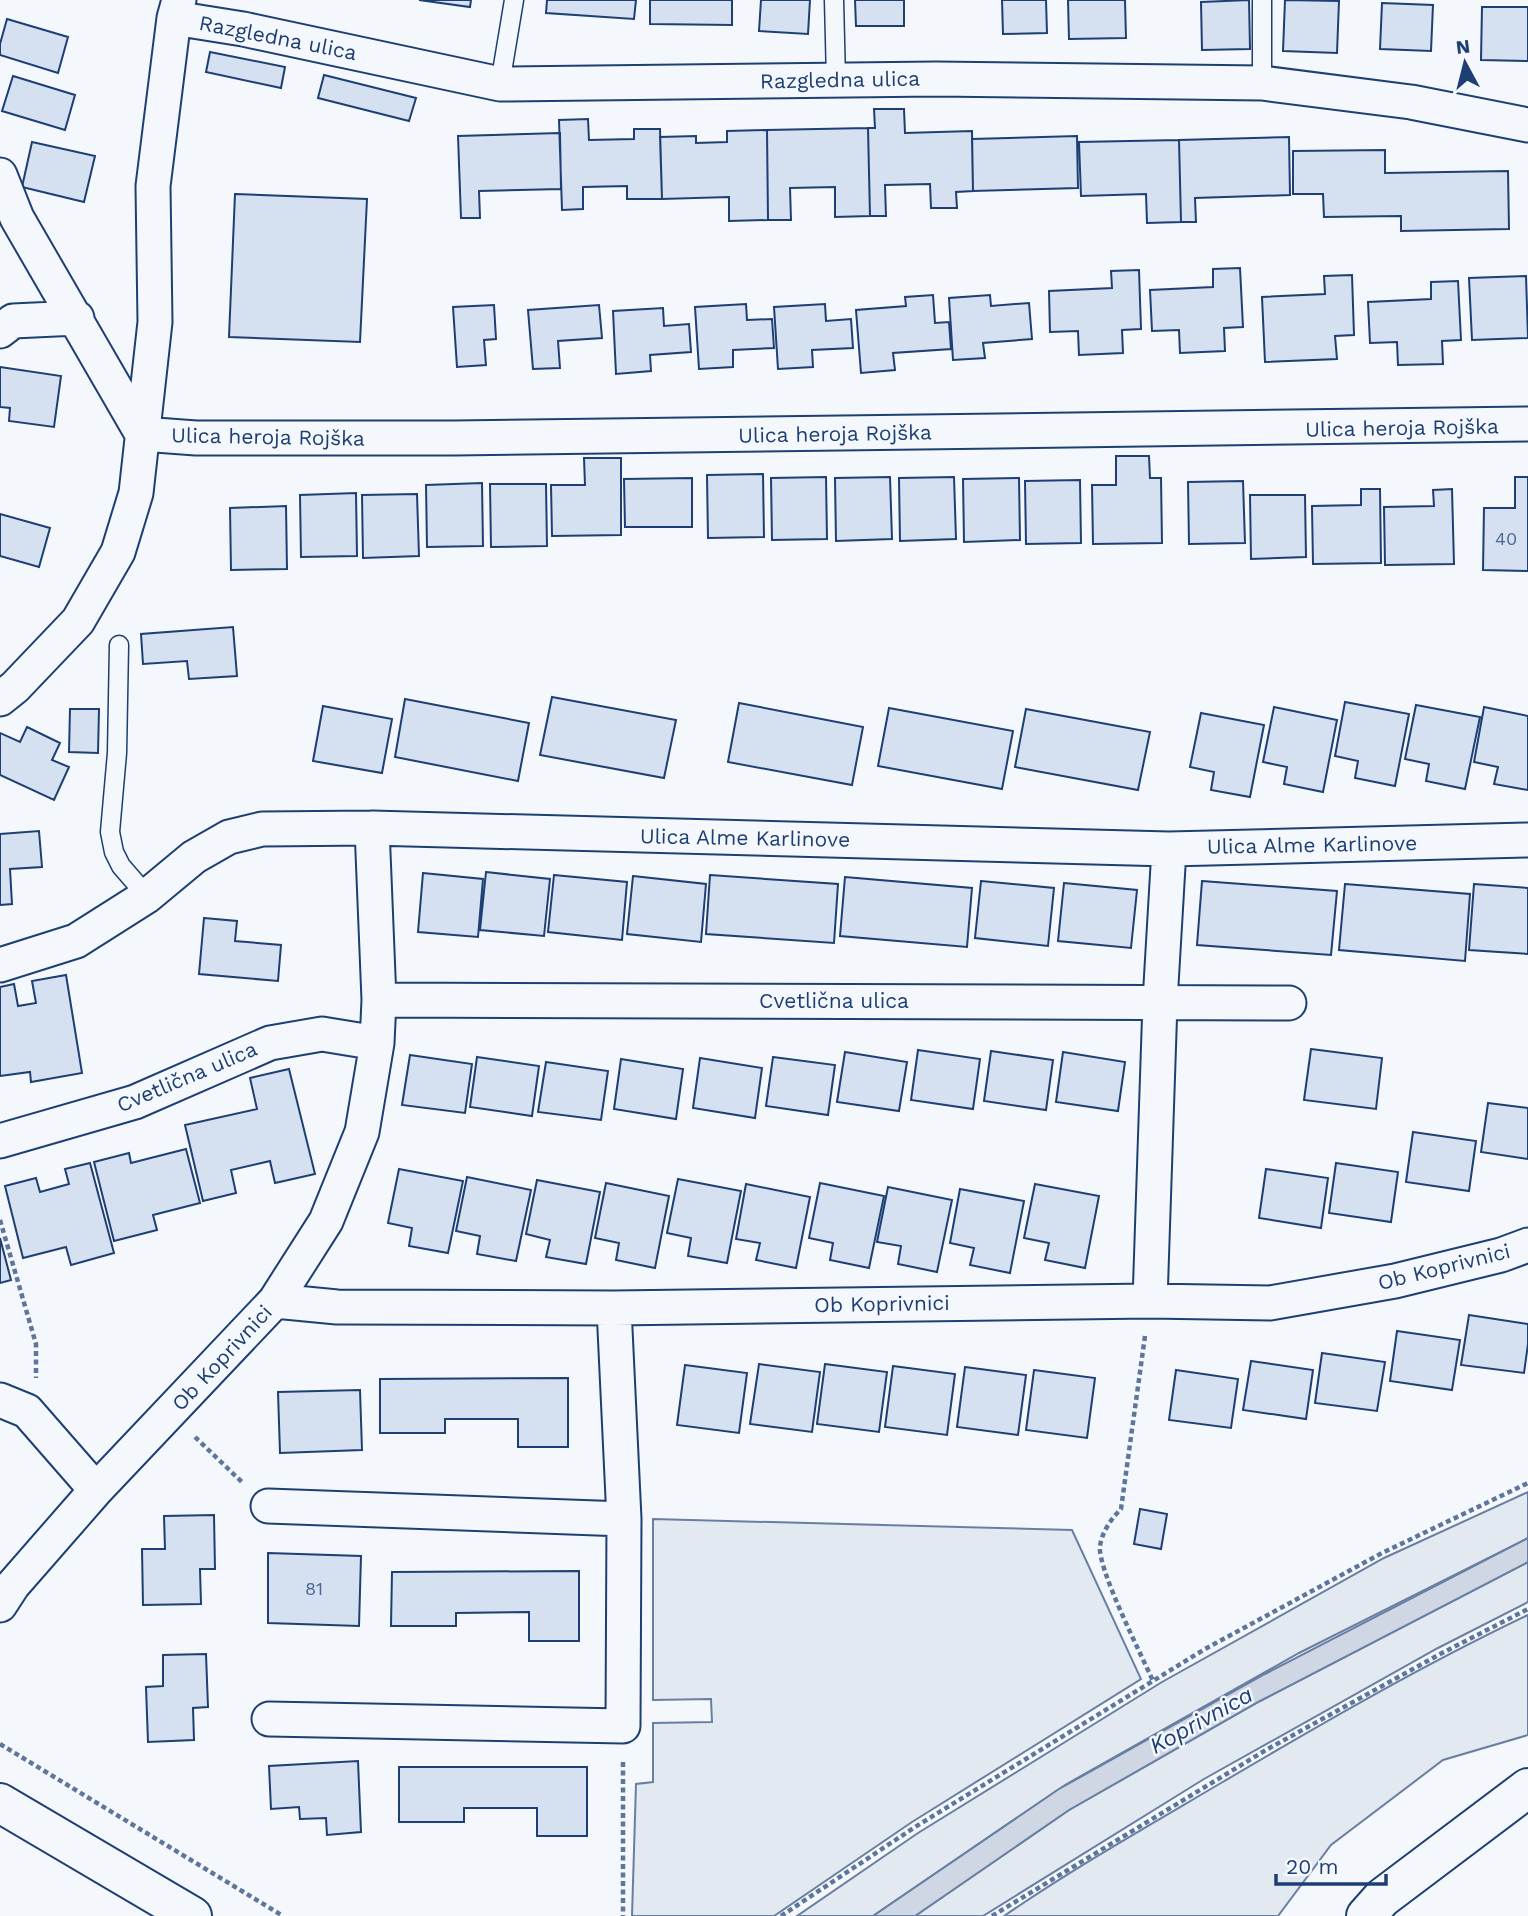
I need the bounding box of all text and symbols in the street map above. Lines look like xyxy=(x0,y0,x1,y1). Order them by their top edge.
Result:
street label: Razgledna ulica xyxy=(197,10,359,65)
north arrow xyxy=(1430,28,1500,98)
text: N xyxy=(1455,34,1471,59)
street label: Razgledna ulica xyxy=(760,66,920,93)
street label: Ulica heroja Rojška xyxy=(1305,413,1499,442)
street label: Ulica heroja Rojška xyxy=(738,419,932,448)
street label: Ulica heroja Rojška xyxy=(171,422,365,451)
house number: 40 xyxy=(1495,528,1517,549)
street label: Ulica Alme Karlinove xyxy=(640,823,850,852)
street label: Ulica Alme Karlinove xyxy=(1207,830,1417,859)
street label: Cvetlična ulica xyxy=(759,988,909,1013)
street label: Cvetlična ulica xyxy=(113,1036,261,1117)
street label: Ob Koprivnici xyxy=(1375,1238,1513,1295)
street label: Ob Koprivnici xyxy=(814,1290,950,1317)
street label: Ob Koprivnici xyxy=(166,1300,277,1416)
house number: 81 xyxy=(305,1578,323,1599)
water label: Koprivnica xyxy=(1145,1681,1258,1760)
scale bar xyxy=(1276,1842,1386,1886)
text: 20 m xyxy=(1286,1854,1338,1879)

